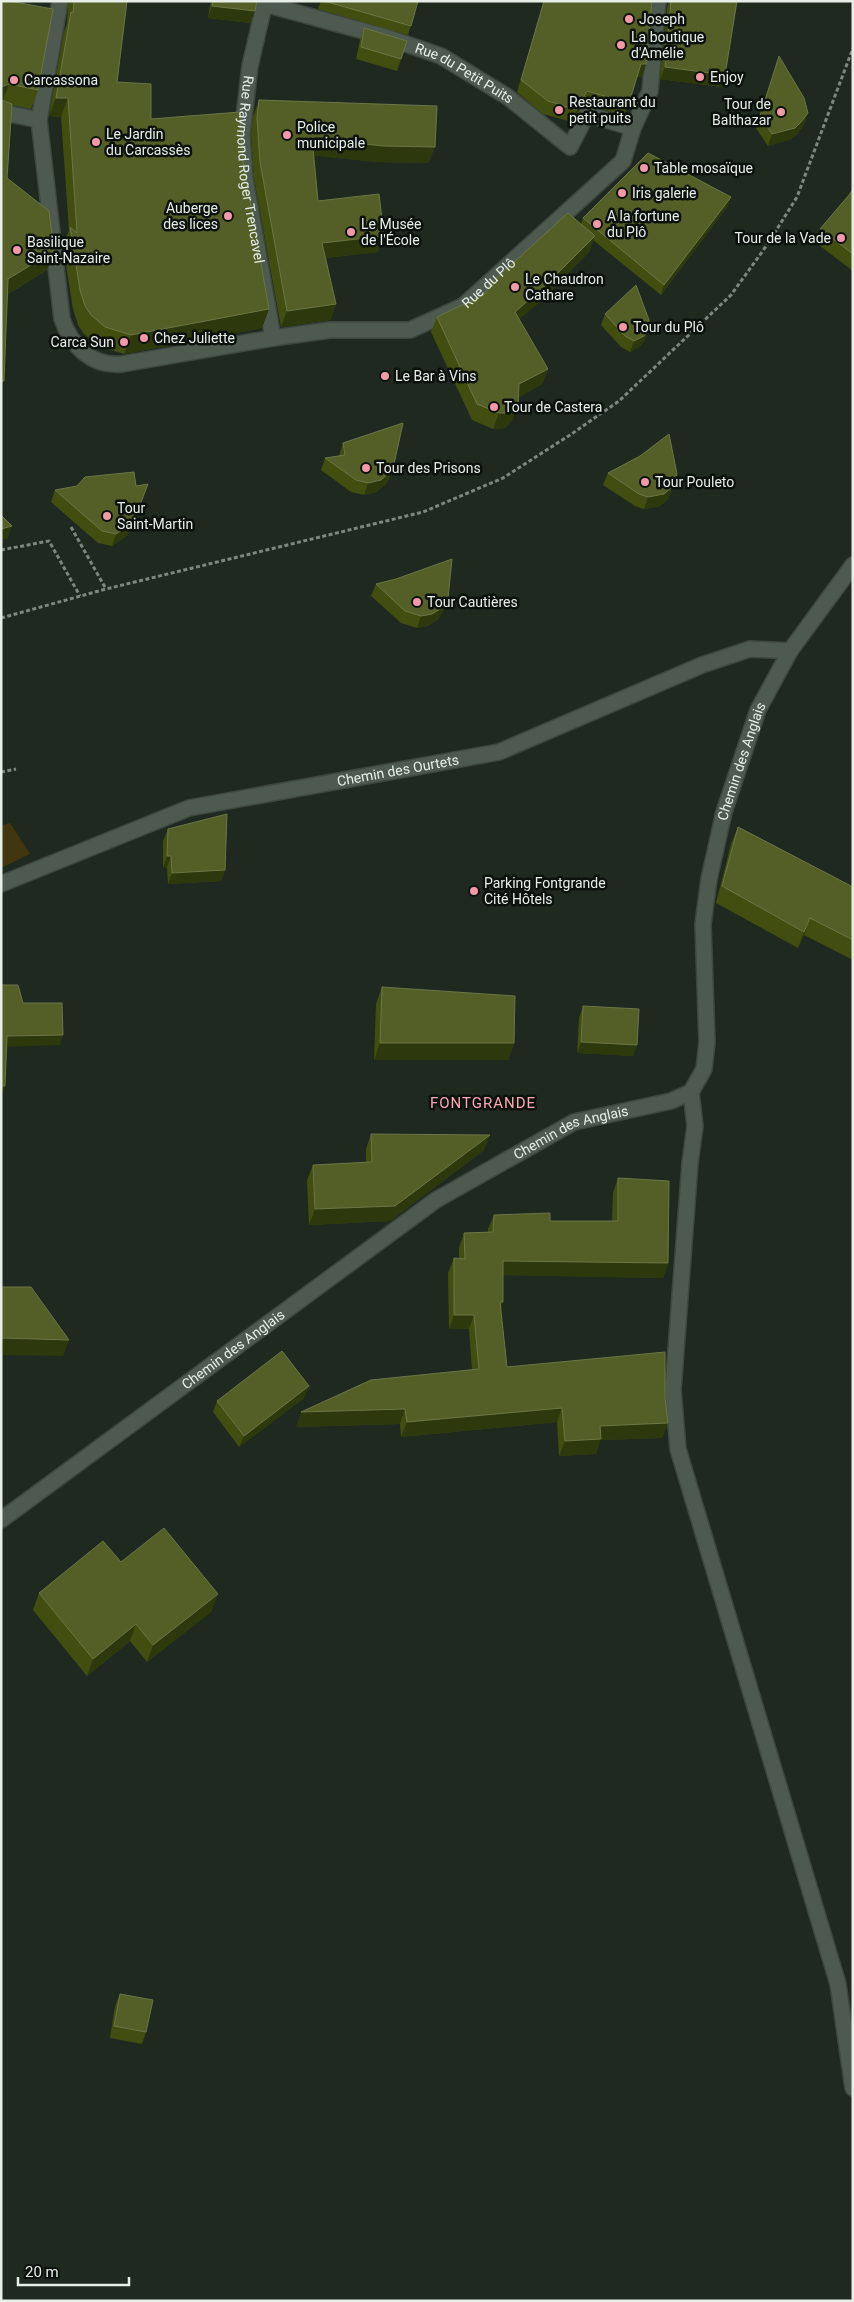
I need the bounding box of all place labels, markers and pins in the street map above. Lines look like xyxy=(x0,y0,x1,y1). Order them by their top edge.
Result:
place label: Joseph xyxy=(639,11,685,27)
marker: Joseph xyxy=(623,13,635,25)
place label: La boutique d'Amélie xyxy=(631,29,704,61)
marker: La boutique d'Amélie xyxy=(615,39,627,51)
place label: Enjoy xyxy=(710,69,744,85)
marker: Enjoy xyxy=(694,71,706,83)
place label: Carcassona xyxy=(24,72,98,88)
marker: Carcassona xyxy=(8,74,20,86)
place label: Restaurant du petit puits xyxy=(569,94,656,126)
place label: Tour de Balthazar xyxy=(712,96,771,128)
marker: Restaurant du petit puits xyxy=(553,104,565,116)
marker: Tour de Balthazar xyxy=(775,106,787,118)
place label: Police municipale xyxy=(297,119,365,151)
place label: Le Jardin du Carcassès xyxy=(106,126,190,158)
marker: Police municipale xyxy=(281,129,293,141)
marker: Le Jardin du Carcassès xyxy=(90,136,102,148)
place label: Table mosaïque xyxy=(654,160,753,176)
marker: Table mosaïque xyxy=(638,162,650,174)
place label: Iris galerie xyxy=(632,185,697,201)
marker: Iris galerie xyxy=(616,187,628,199)
place label: Auberge des lices xyxy=(163,200,218,232)
place label: A la fortune du Plô xyxy=(607,208,680,240)
marker: Auberge des lices xyxy=(222,210,234,222)
place label: Le Musée de l'École xyxy=(361,216,421,248)
marker: A la fortune du Plô xyxy=(591,218,603,230)
marker: Le Musée de l'École xyxy=(345,226,357,238)
place label: Tour de la Vade xyxy=(735,230,831,246)
marker: Tour de la Vade xyxy=(835,232,847,244)
place label: Basilique Saint-Nazaire xyxy=(27,234,110,266)
marker: Basilique Saint-Nazaire xyxy=(11,244,23,256)
place label: Le Chaudron Cathare xyxy=(525,271,604,303)
marker: Le Chaudron Cathare xyxy=(509,281,521,293)
place label: Tour du Plô xyxy=(633,319,704,335)
marker: Tour du Plô xyxy=(617,321,629,333)
place label: Chez Juliette xyxy=(154,330,235,346)
marker: Chez Juliette xyxy=(138,332,150,344)
place label: Carca Sun xyxy=(50,334,114,350)
marker: Carca Sun xyxy=(118,336,130,348)
place label: Le Bar à Vins xyxy=(395,368,476,384)
marker: Le Bar à Vins xyxy=(379,370,391,382)
place label: Tour de Castera xyxy=(504,399,602,415)
marker: Tour de Castera xyxy=(488,401,500,413)
place label: Tour des Prisons xyxy=(376,460,481,476)
marker: Tour des Prisons xyxy=(360,462,372,474)
place label: Tour Pouleto xyxy=(655,474,734,490)
marker: Tour Pouleto xyxy=(639,476,651,488)
place label: Tour Saint-Martin xyxy=(117,500,193,532)
marker: Tour Saint-Martin xyxy=(101,510,113,522)
place label: Tour Cautières xyxy=(427,594,518,610)
marker: Tour Cautières xyxy=(411,596,423,608)
place label: Parking Fontgrande Cité Hôtels xyxy=(484,875,606,907)
marker: Parking Fontgrande Cité Hôtels xyxy=(468,885,480,897)

